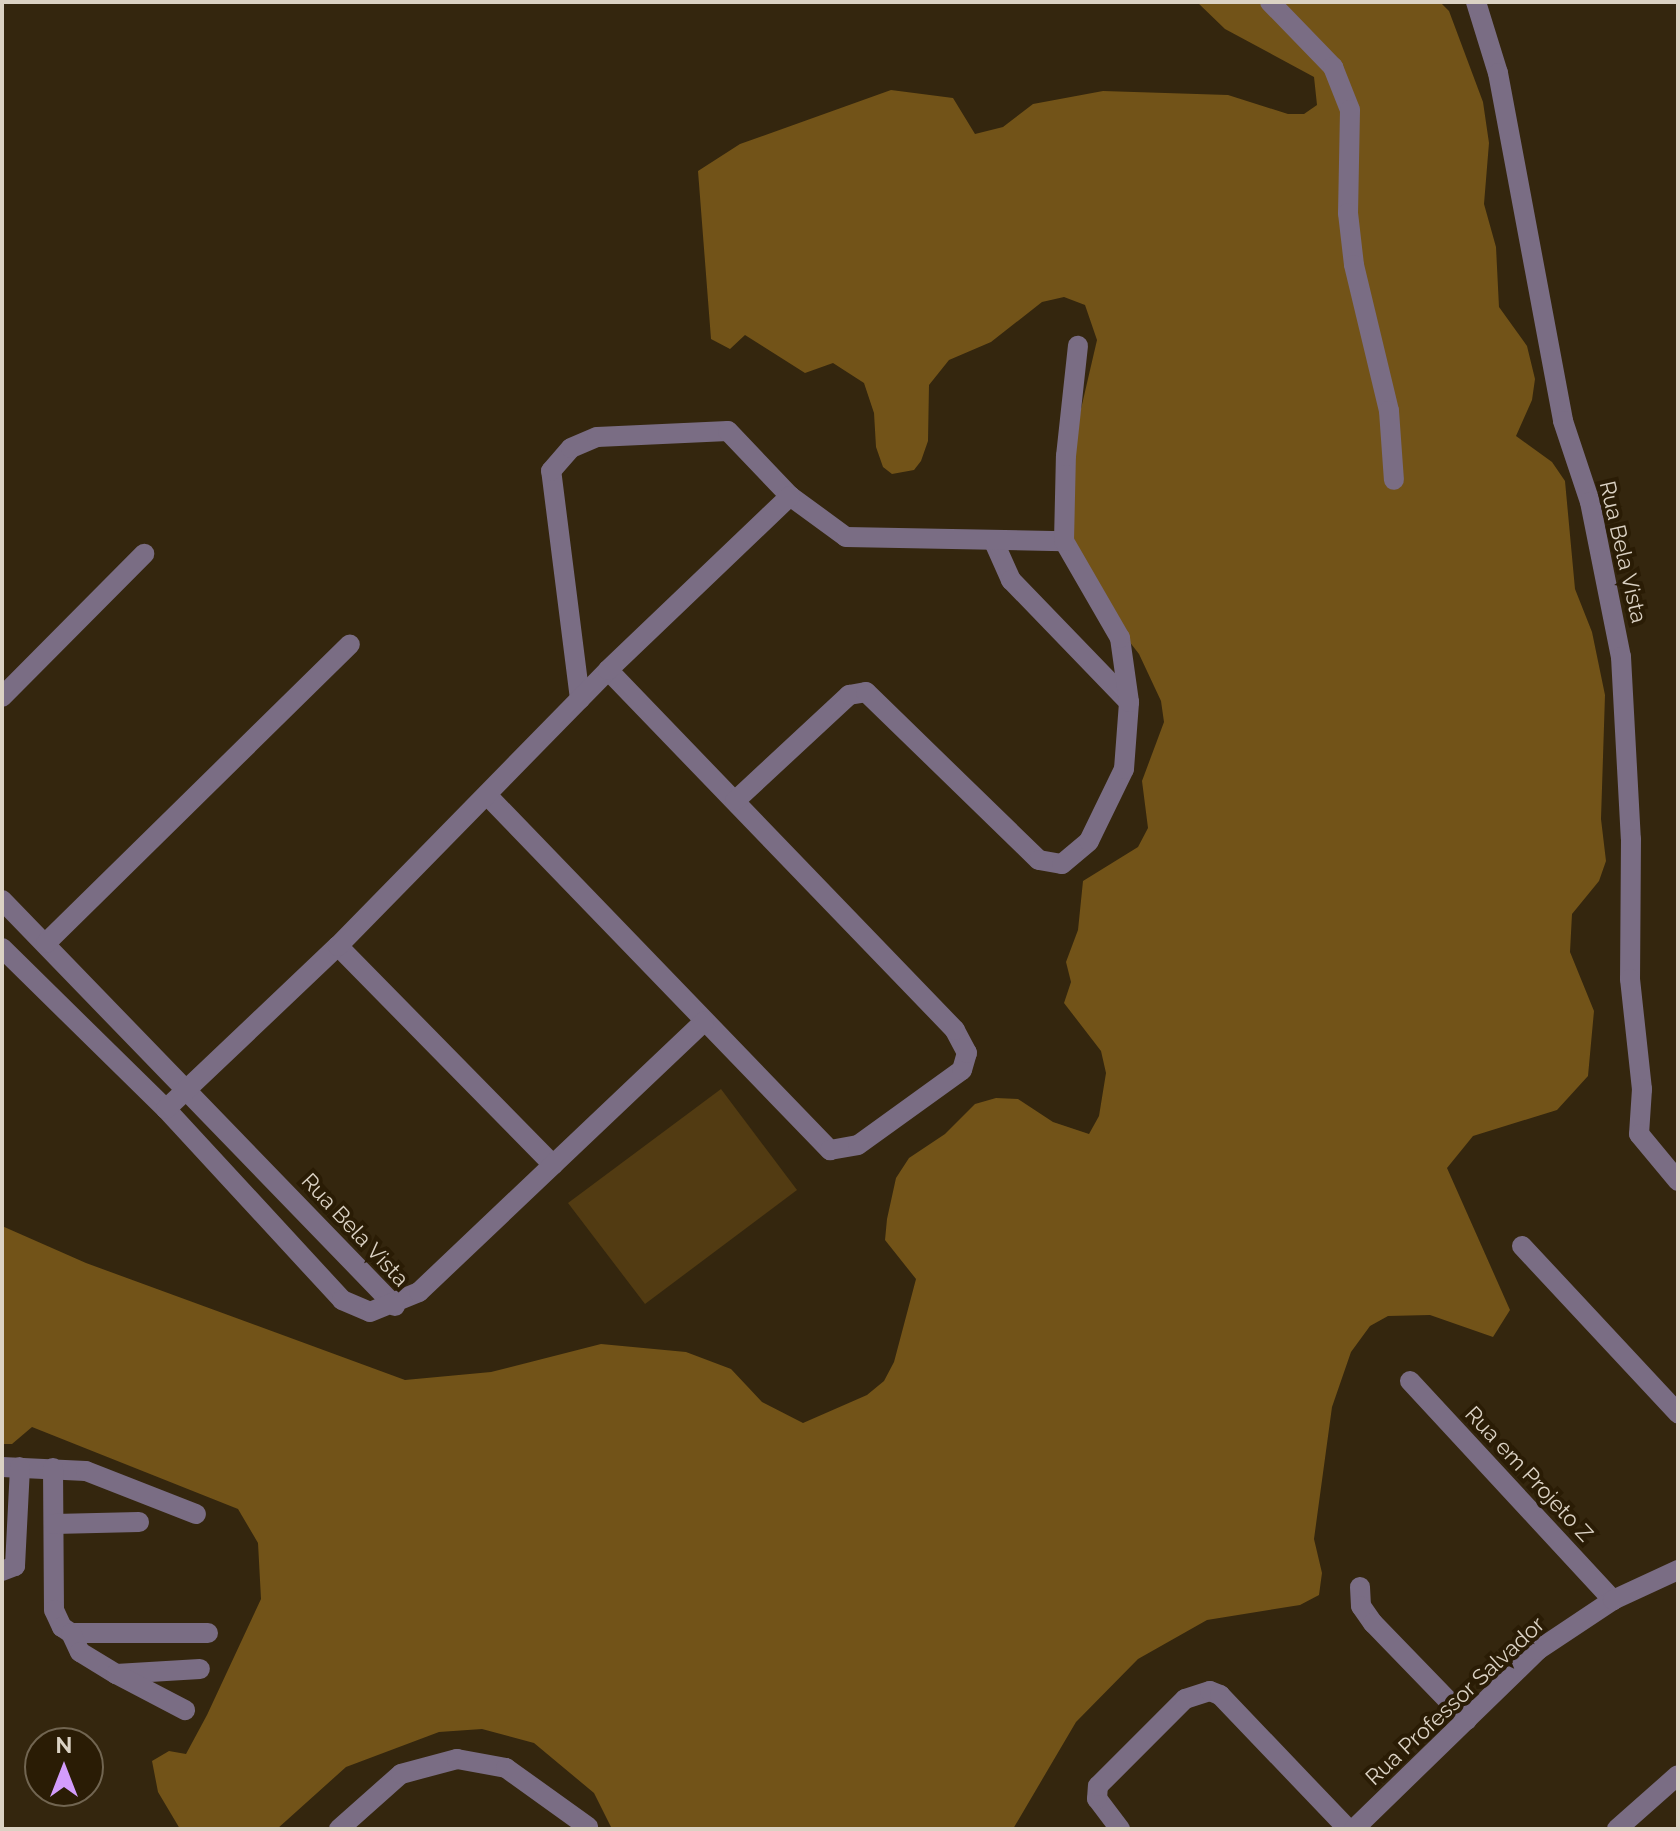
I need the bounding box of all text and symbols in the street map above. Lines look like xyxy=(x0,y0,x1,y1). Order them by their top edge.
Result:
street label: Rua Bela Vista xyxy=(1594,478,1652,626)
street label: Rua Bela Vista xyxy=(296,1168,414,1292)
street label: Rua em Projeto Z xyxy=(1460,1401,1598,1547)
street label: Rua Professor Salvador xyxy=(1360,1611,1550,1791)
north arrow xyxy=(24,1727,104,1807)
text: N xyxy=(56,1732,72,1758)

